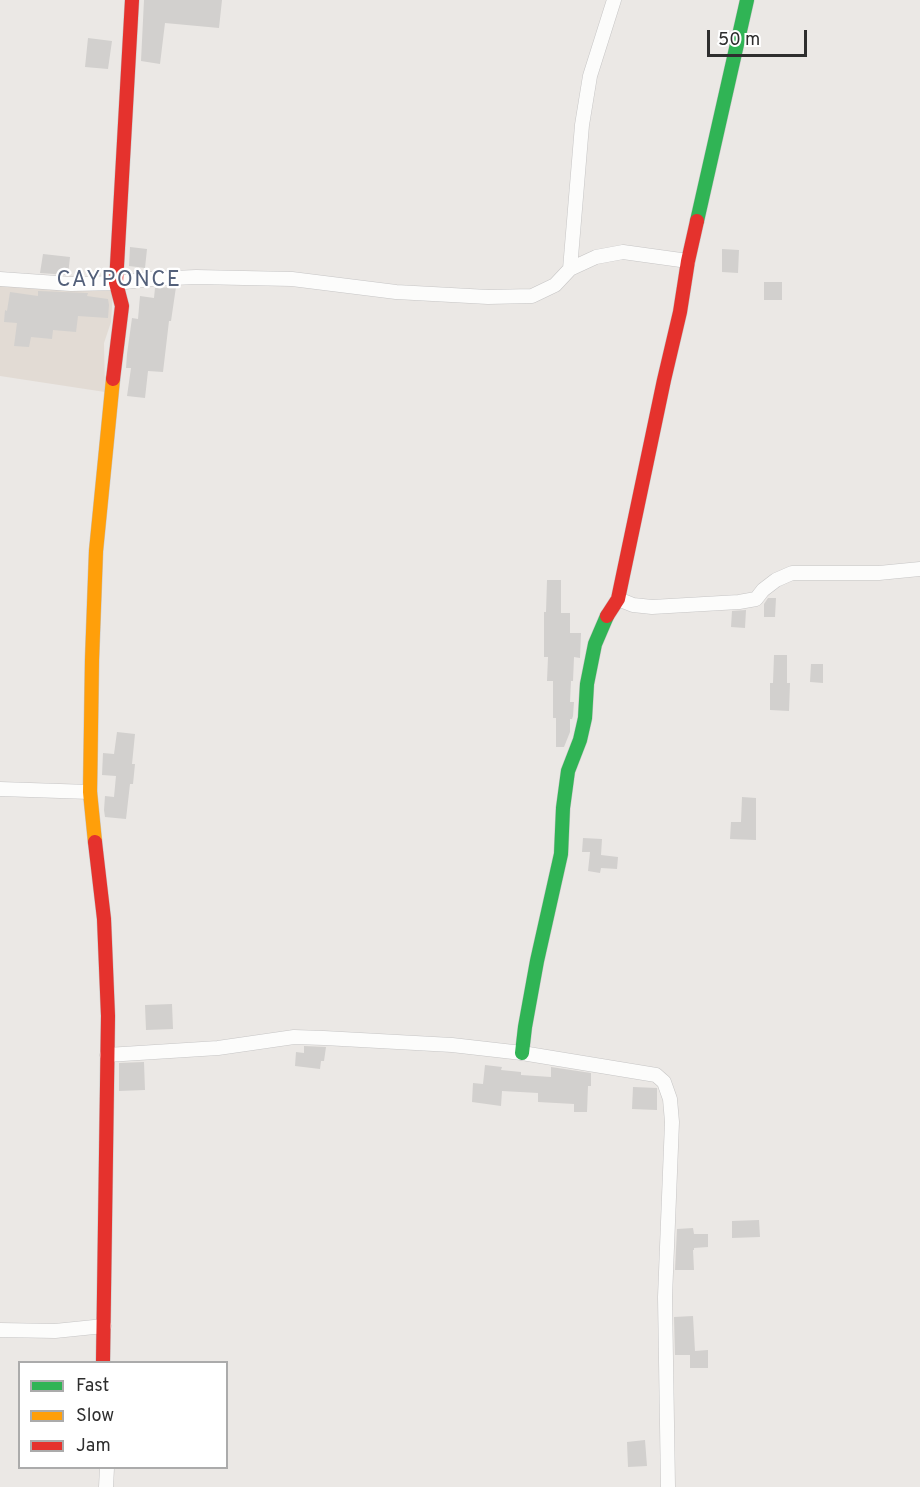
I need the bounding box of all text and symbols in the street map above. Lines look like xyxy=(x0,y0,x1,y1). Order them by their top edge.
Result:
scale bar xyxy=(710,18,810,56)
text: 50 m xyxy=(718,29,760,52)
district label: CAYPONCE xyxy=(56,269,182,295)
legend xyxy=(18,1361,228,1469)
text: Fast xyxy=(76,1375,109,1398)
text: Slow xyxy=(76,1405,114,1428)
text: Jam xyxy=(76,1435,111,1458)

